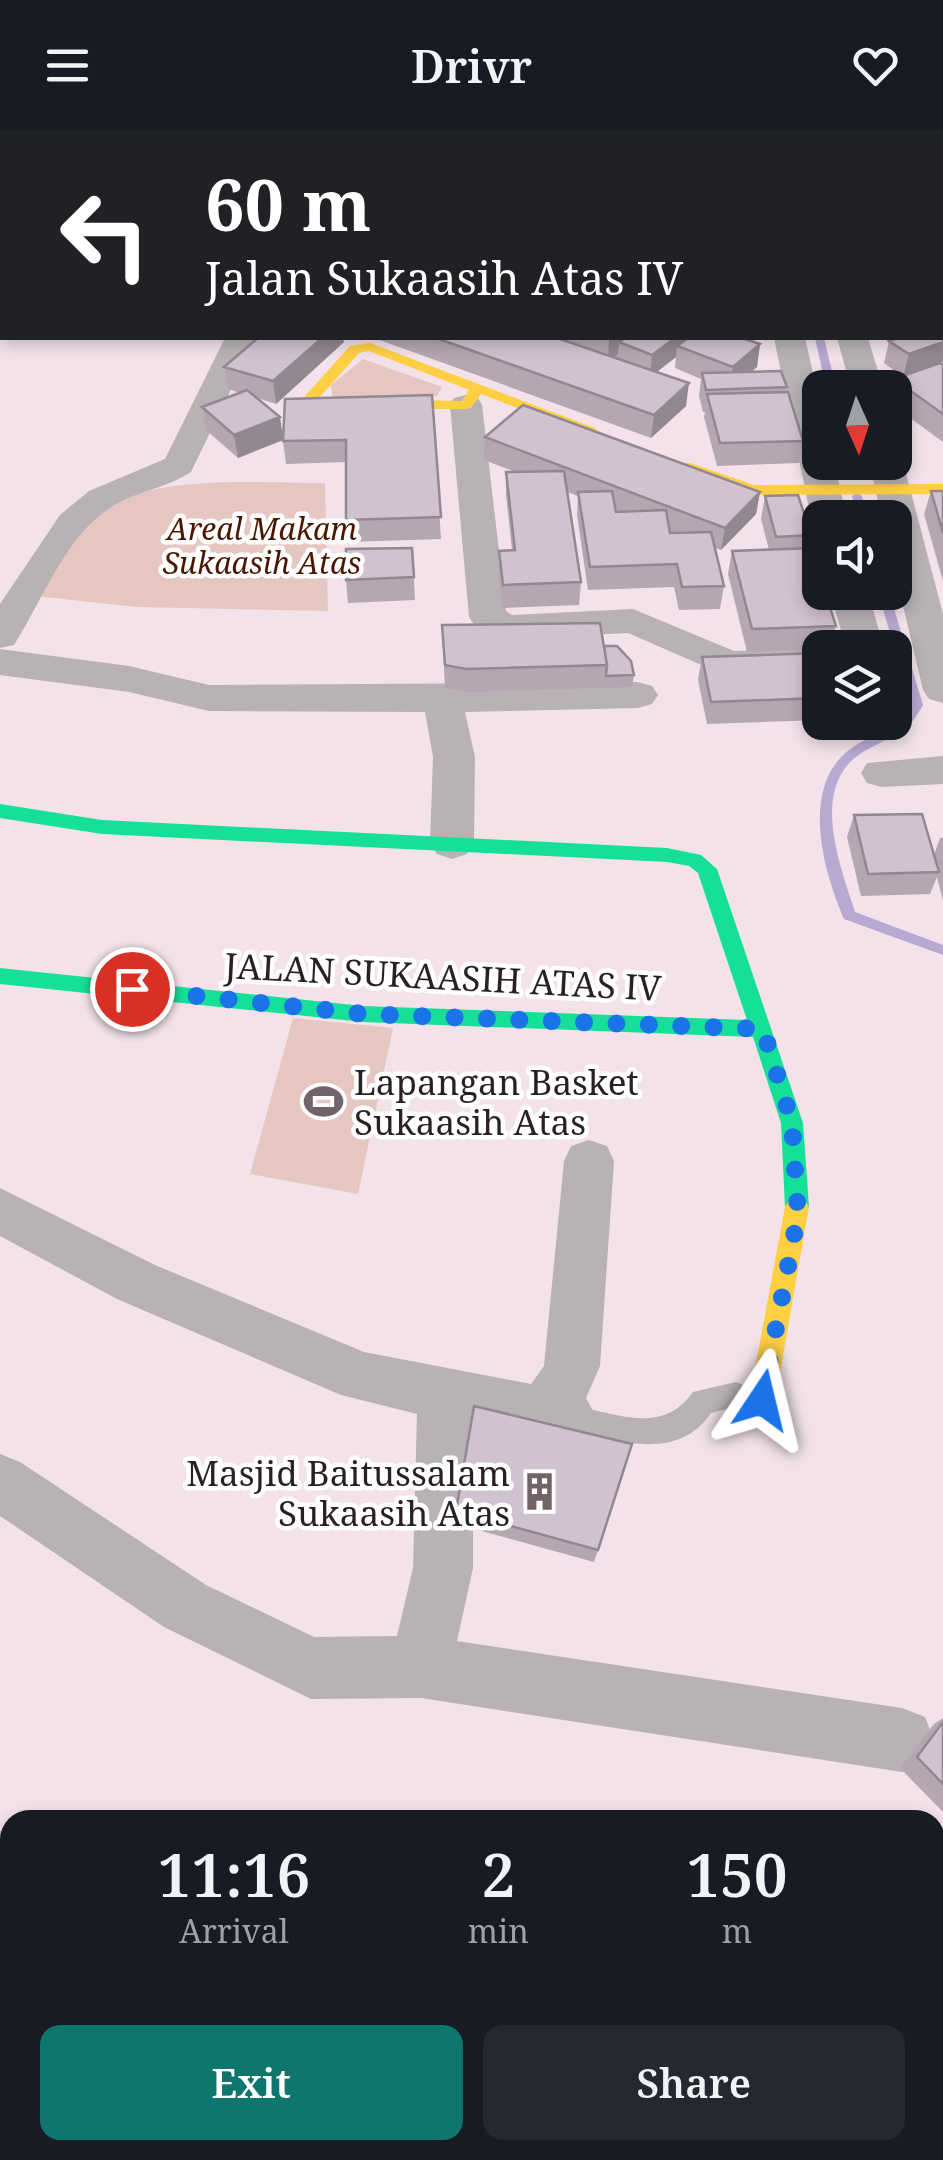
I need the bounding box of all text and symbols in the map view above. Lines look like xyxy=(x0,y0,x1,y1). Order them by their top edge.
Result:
text: Drivr xyxy=(411,35,532,96)
icon: menu xyxy=(40,38,95,93)
icon: heart xyxy=(848,38,903,93)
text: 60 m xyxy=(205,156,371,252)
icon: left xyxy=(40,170,170,300)
text: Jalan Sukaasih Atas IV xyxy=(205,247,683,308)
north arrow xyxy=(802,370,912,480)
map controls xyxy=(802,370,912,740)
button: sound xyxy=(802,500,912,610)
park label: Areal Makam Sukaasih Atas xyxy=(163,508,361,583)
button: layers xyxy=(802,630,912,740)
street label: JALAN SUKAASIH ATAS IV xyxy=(222,941,663,1011)
pin xyxy=(90,947,175,1032)
icon: arrive xyxy=(105,962,160,1017)
place label: Lapangan Basket Sukaasih Atas xyxy=(354,1058,639,1145)
sports icon: Lapangan Basket Sukaasih Atas xyxy=(303,1080,345,1122)
position arrow xyxy=(710,1348,814,1452)
place label: Masjid Baitussalam Sukaasih Atas xyxy=(186,1449,510,1536)
building icon: Masjid Baitussalam Sukaasih Atas xyxy=(519,1471,561,1513)
text: 11:16 xyxy=(157,1833,310,1915)
text: 2 xyxy=(481,1833,515,1915)
text: 150 xyxy=(686,1833,788,1915)
text: Arrival xyxy=(179,1909,289,1952)
text: min xyxy=(468,1909,529,1952)
text: m xyxy=(722,1909,752,1952)
button: Exit xyxy=(40,2025,463,2140)
button: Share xyxy=(483,2025,905,2140)

